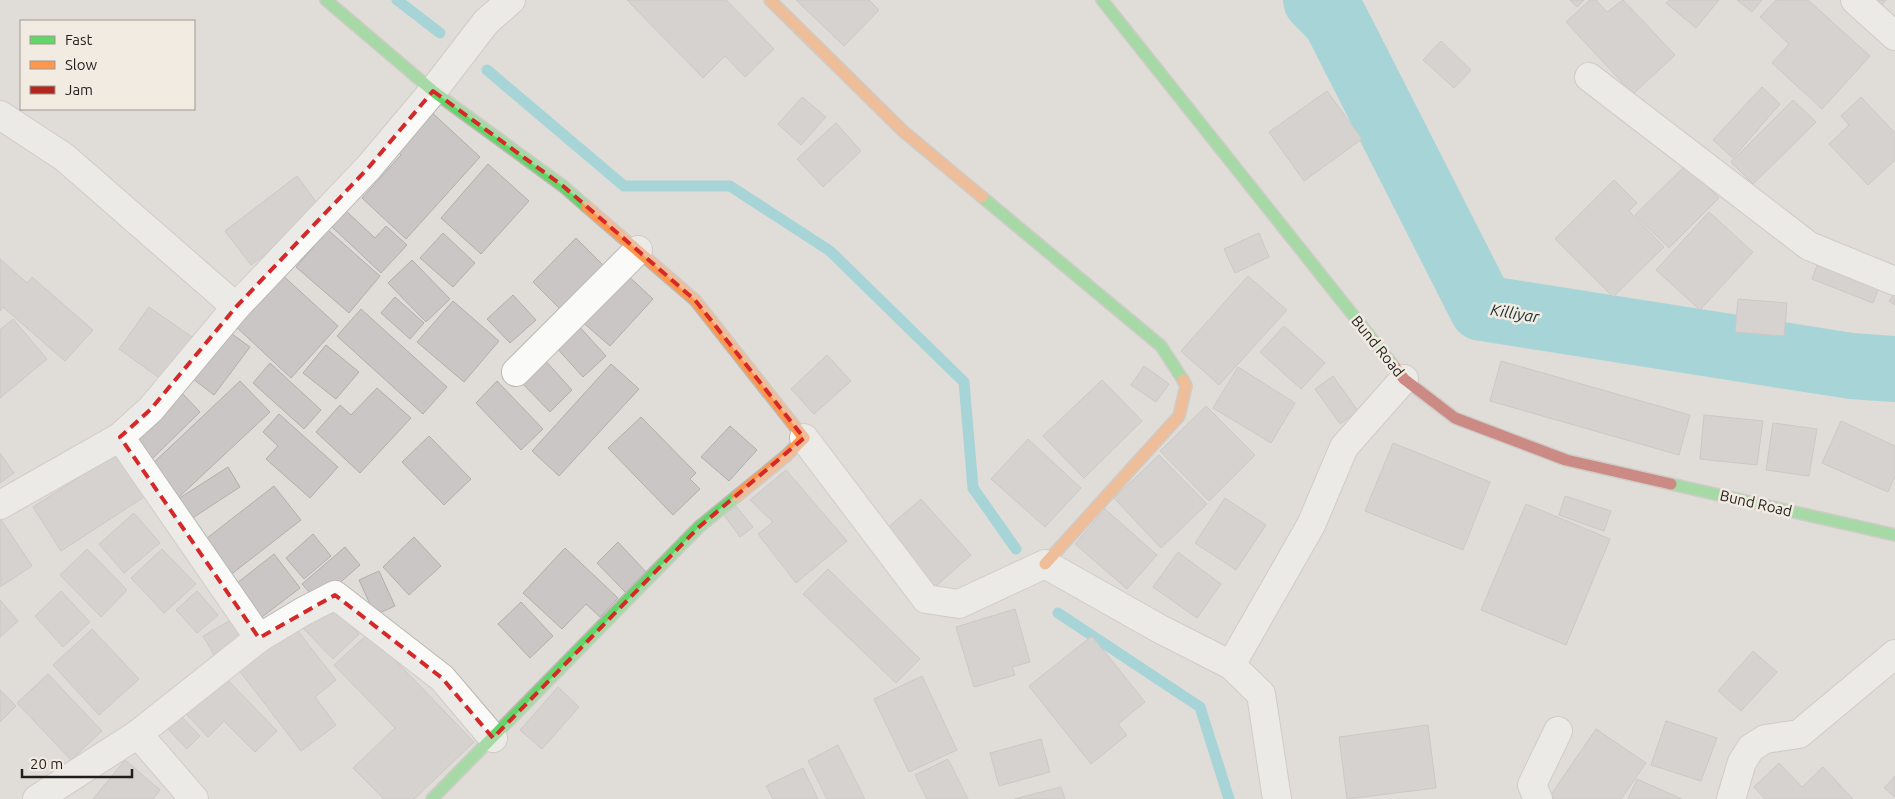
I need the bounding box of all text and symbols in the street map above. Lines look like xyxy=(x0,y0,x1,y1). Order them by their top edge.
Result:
legend xyxy=(20,20,195,110)
text: Fast xyxy=(65,31,93,48)
text: Slow xyxy=(65,56,98,73)
text: Jam xyxy=(65,81,93,98)
water label: Killiyar xyxy=(1489,300,1542,326)
street label: Bund Road xyxy=(1348,312,1408,380)
street label: Bund Road xyxy=(1718,486,1794,520)
scale bar xyxy=(22,746,132,778)
text: 20 m xyxy=(30,755,63,772)

